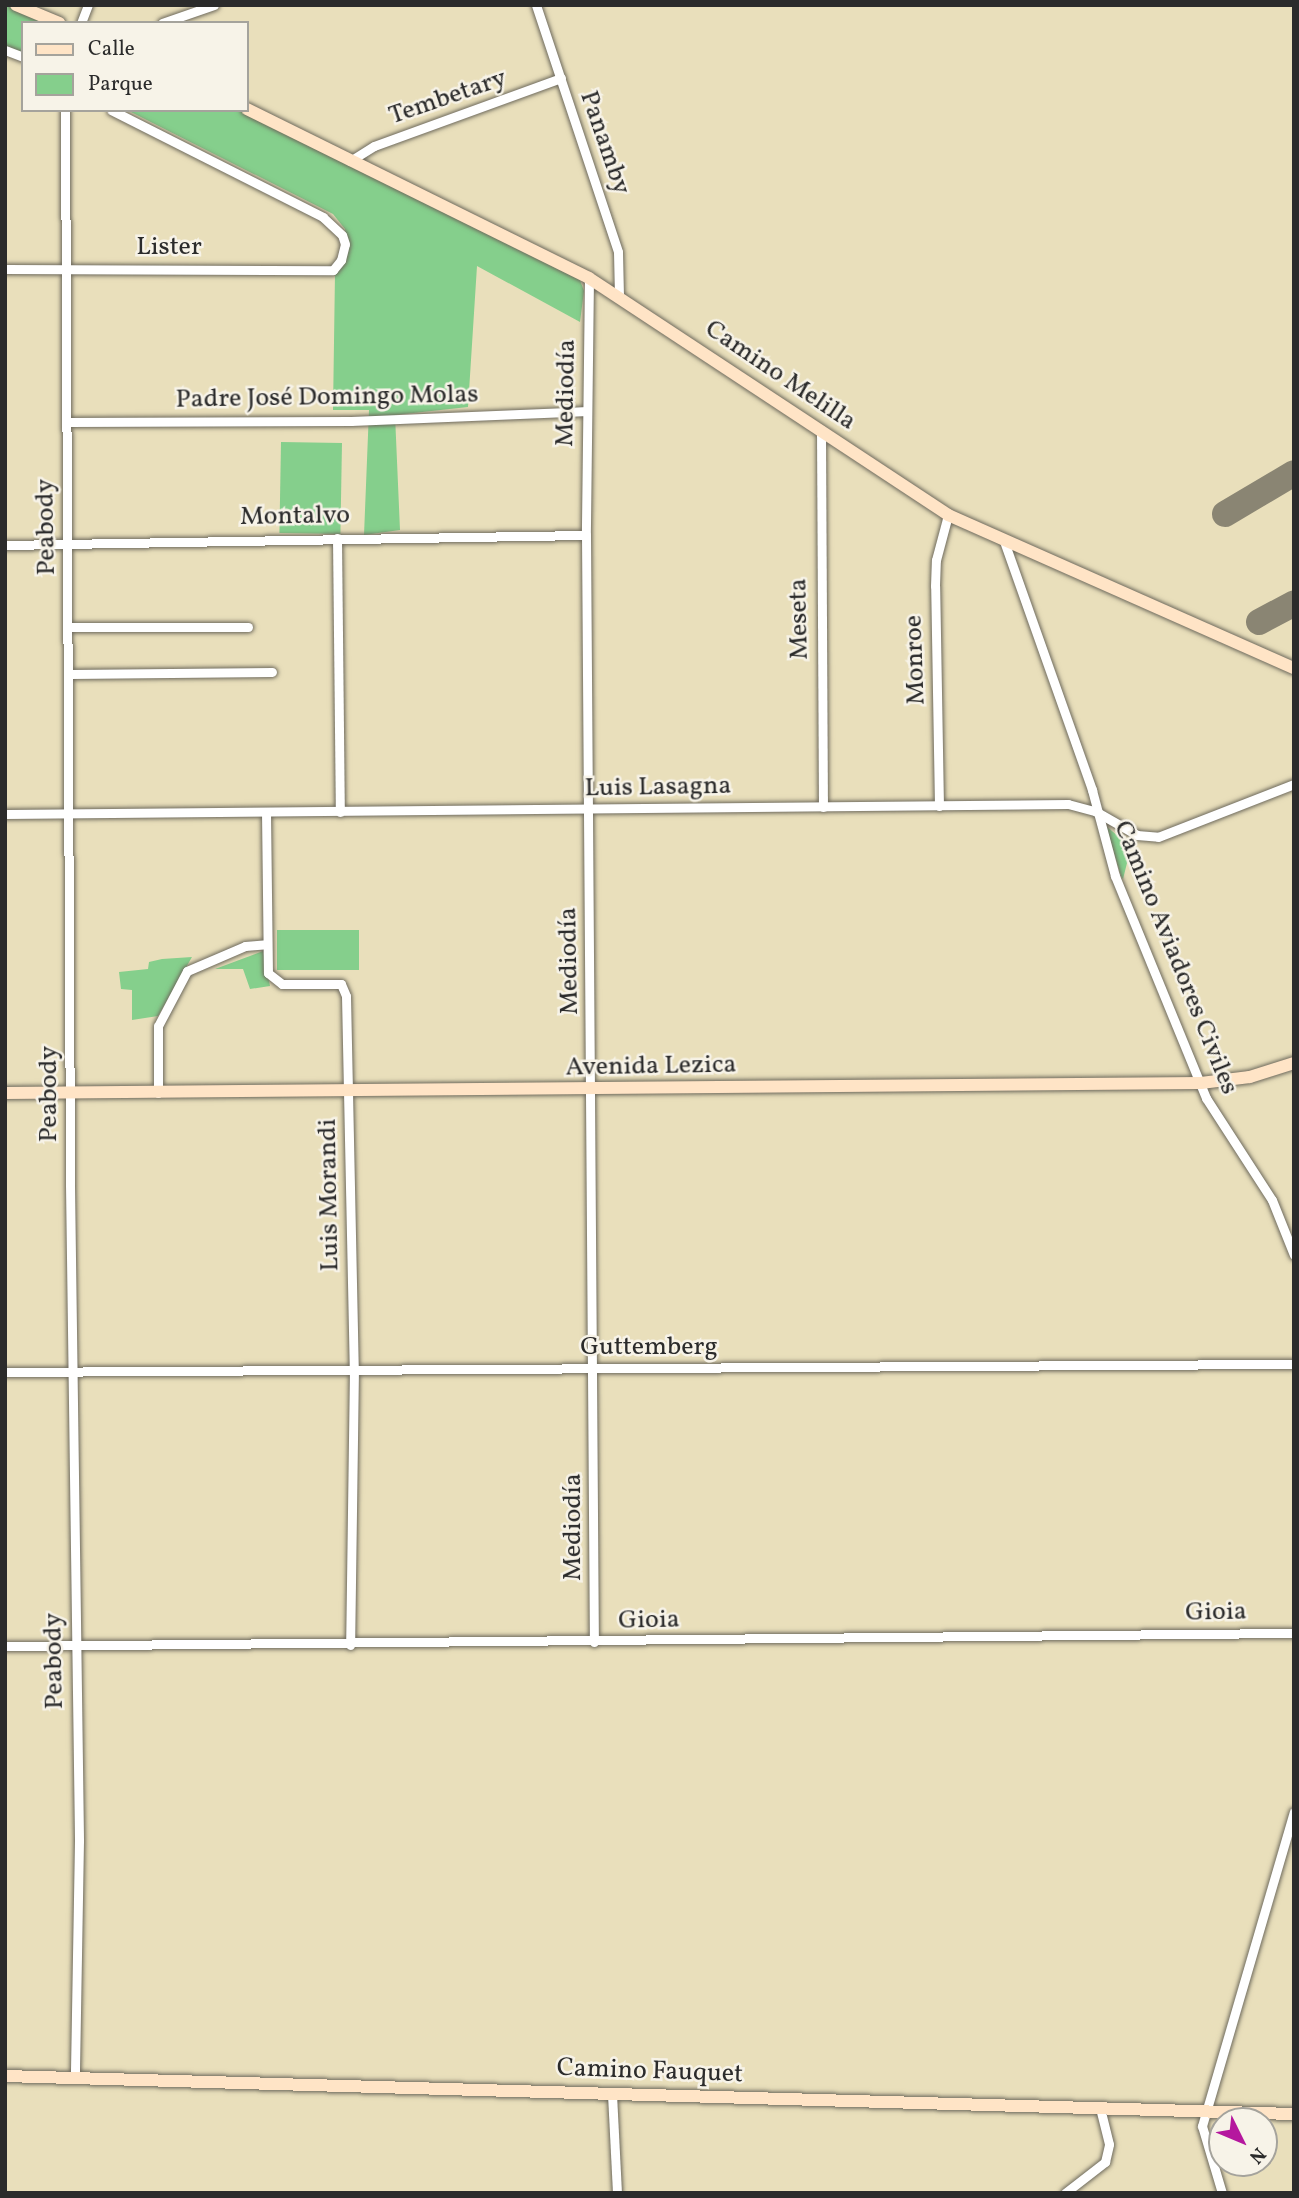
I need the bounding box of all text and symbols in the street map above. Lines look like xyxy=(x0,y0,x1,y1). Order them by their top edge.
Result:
legend xyxy=(21,21,248,112)
text: Calle xyxy=(88,35,135,64)
street label: Tembetary xyxy=(385,63,511,133)
text: Parque xyxy=(88,70,153,99)
street label: Panamby xyxy=(572,87,636,199)
street label: Lister xyxy=(136,232,202,264)
street label: Camino Melilla xyxy=(699,314,861,438)
street label: Mediodía xyxy=(550,339,584,447)
street label: Padre José Domingo Molas xyxy=(175,380,479,416)
street label: Peabody xyxy=(31,478,63,576)
street label: Montalvo xyxy=(240,500,350,534)
street label: Meseta xyxy=(784,578,816,660)
street label: Monroe xyxy=(899,614,933,706)
street label: Luis Lasagna xyxy=(584,771,732,805)
street label: Camino Aviadores Civiles xyxy=(1106,817,1244,1099)
street label: Mediodía xyxy=(553,907,587,1015)
street label: Peabody xyxy=(34,1046,66,1142)
street label: Avenida Lezica xyxy=(565,1050,737,1084)
street label: Luis Morandi xyxy=(313,1118,347,1272)
street label: Guttemberg xyxy=(580,1332,718,1364)
street label: Mediodía xyxy=(558,1473,590,1581)
street label: Gioia xyxy=(1185,1597,1247,1629)
street label: Gioia xyxy=(618,1605,680,1637)
street label: Peabody xyxy=(39,1612,71,1710)
street label: Camino Fauquet xyxy=(556,2053,744,2091)
north arrow xyxy=(1208,2107,1278,2177)
text: N xyxy=(1243,2141,1271,2169)

